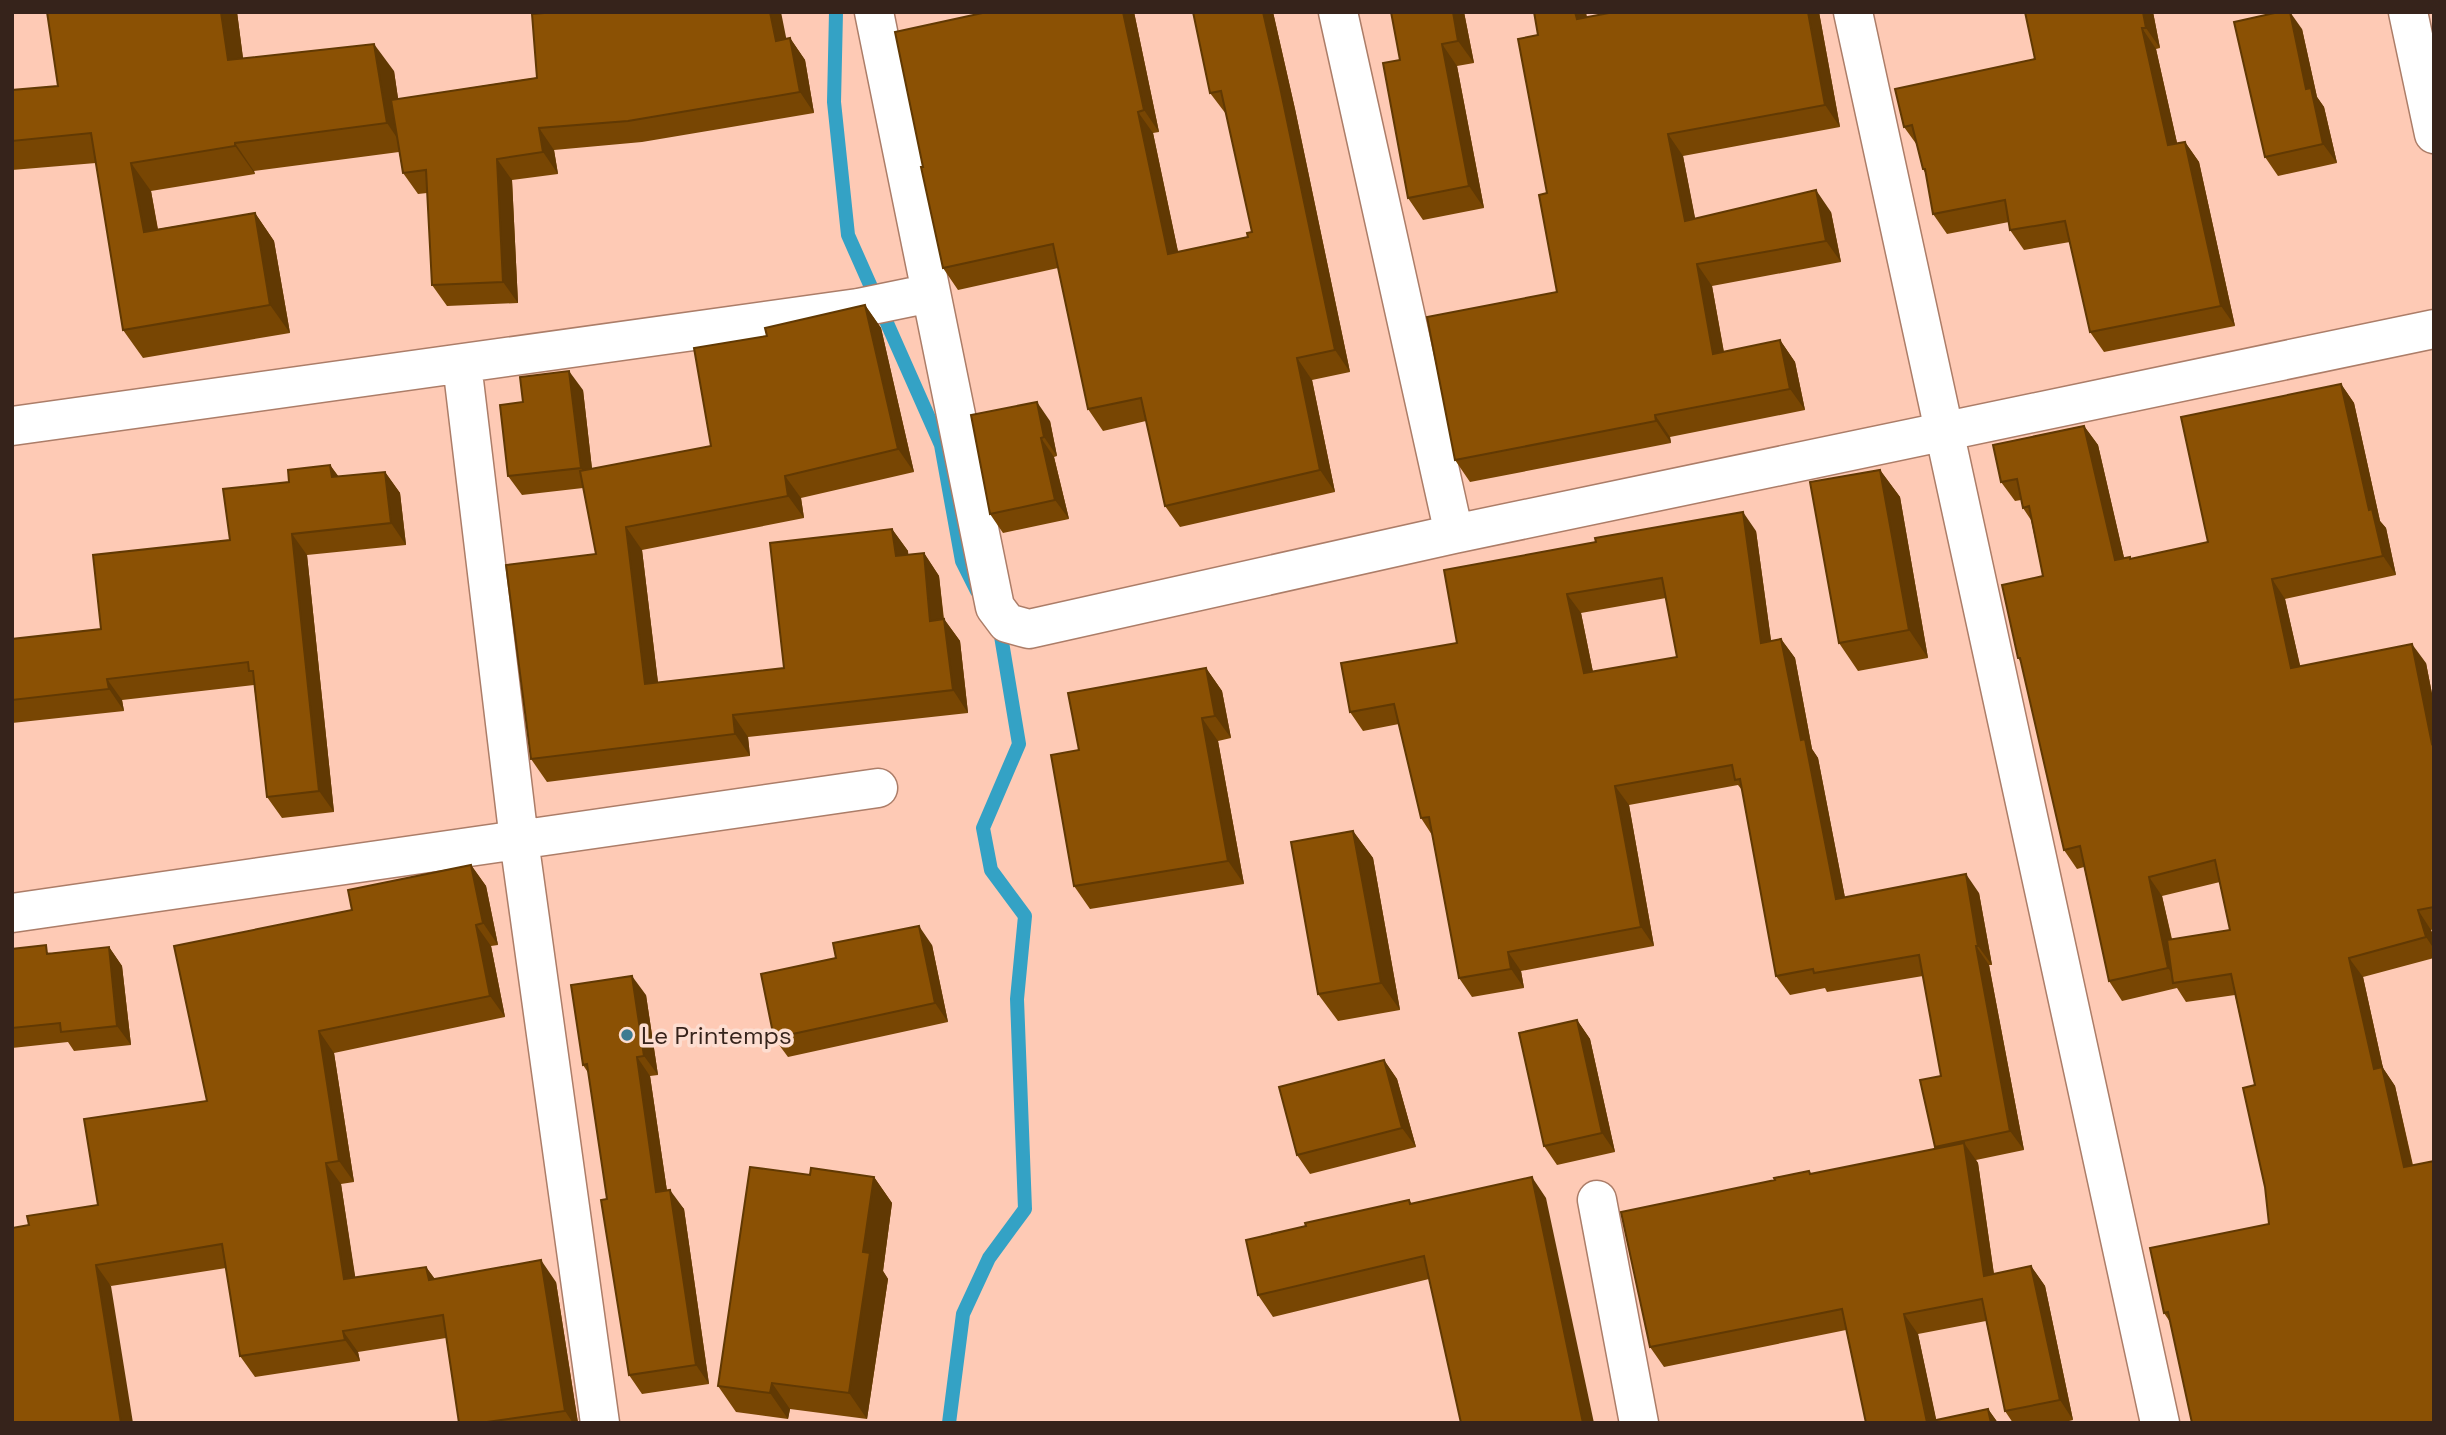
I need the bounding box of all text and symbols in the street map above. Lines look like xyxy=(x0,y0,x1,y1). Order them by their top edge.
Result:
place label: Le Printemps xyxy=(641,1020,792,1051)
marker: Le Printemps xyxy=(619,1027,635,1043)

